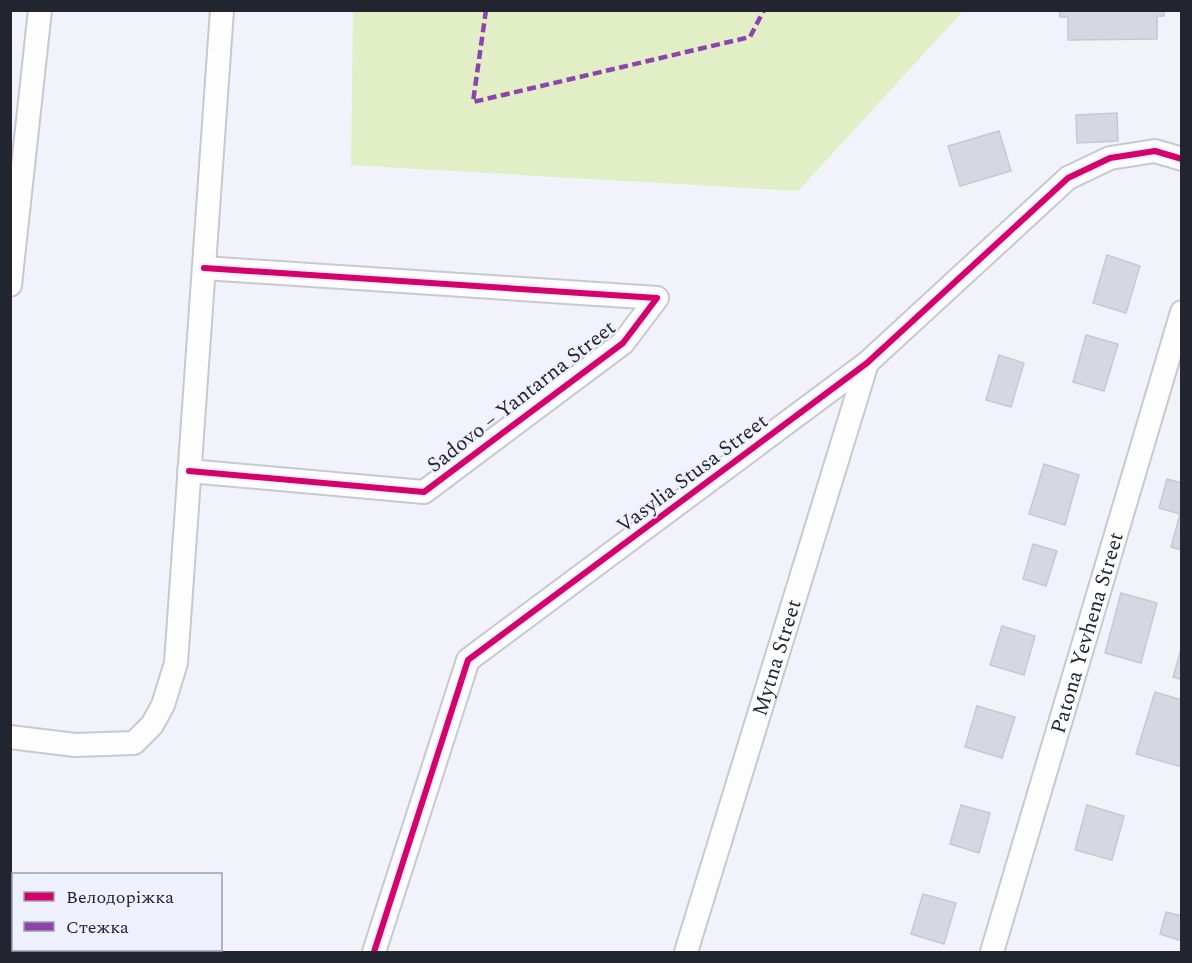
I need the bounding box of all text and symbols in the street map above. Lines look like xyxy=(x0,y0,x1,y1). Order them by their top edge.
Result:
street label: Sadovo – Yantarna Street xyxy=(420,313,623,481)
street label: Vasylia Stusa Street xyxy=(610,406,775,541)
street label: Patona Yevhena Street xyxy=(1043,528,1133,738)
street label: Mytna Street xyxy=(744,595,810,720)
legend xyxy=(12,873,222,951)
text: Велодоріжка xyxy=(66,884,174,911)
text: Стежка xyxy=(66,914,129,941)

